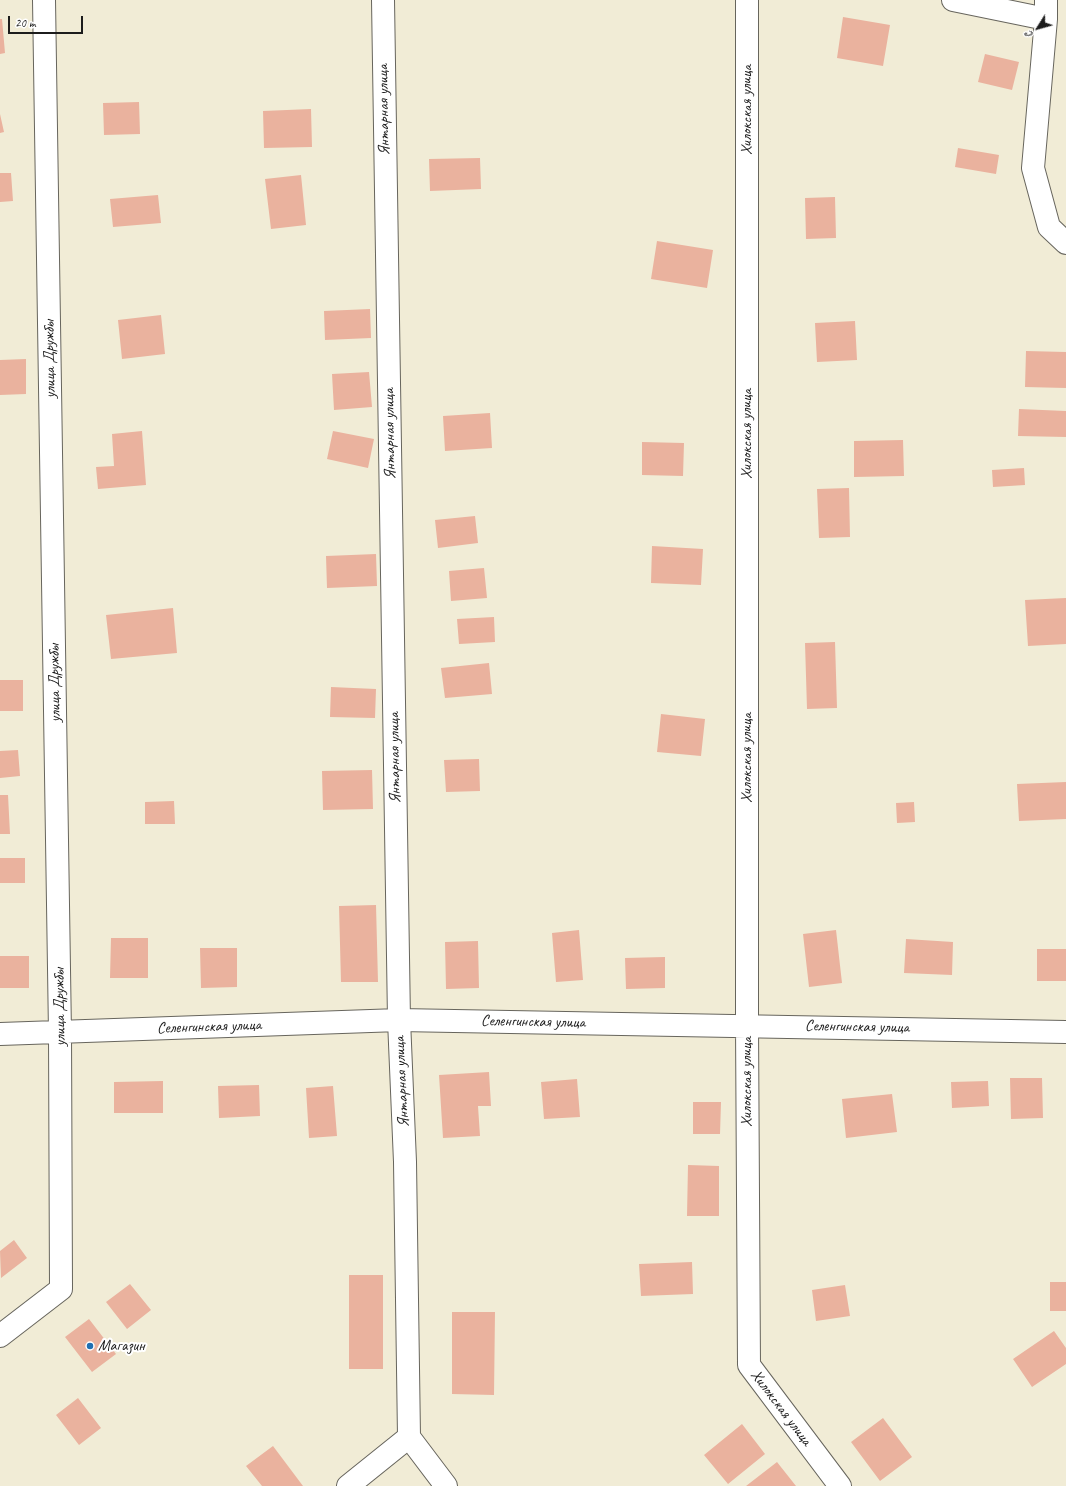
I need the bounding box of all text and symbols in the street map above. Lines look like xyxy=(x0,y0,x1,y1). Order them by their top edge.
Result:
scale bar xyxy=(10,8,85,34)
north arrow xyxy=(1018,8,1058,48)
text: 20 m xyxy=(15,15,35,31)
text: С xyxy=(1021,29,1036,42)
street label: Янтарная улица xyxy=(374,64,394,156)
street label: Хилокская улица xyxy=(737,65,757,155)
street label: улица Дружбы xyxy=(40,320,60,398)
street label: Янтарная улица xyxy=(380,388,400,480)
street label: Хилокская улица xyxy=(737,389,757,479)
street label: улица Дружбы xyxy=(45,644,65,722)
street label: Янтарная улица xyxy=(385,712,405,804)
street label: Хилокская улица xyxy=(737,713,757,803)
street label: улица Дружбы xyxy=(50,968,70,1046)
street label: Селенгинская улица xyxy=(481,1011,585,1033)
street label: Селенгинская улица xyxy=(156,1016,262,1038)
street label: Селенгинская улица xyxy=(805,1016,909,1038)
street label: Янтарная улица xyxy=(390,1036,414,1128)
street label: Хилокская улица xyxy=(737,1037,757,1127)
place label: Магазин xyxy=(98,1336,145,1356)
marker: Магазин xyxy=(85,1341,95,1351)
street label: Хилокская улица xyxy=(746,1366,816,1450)

